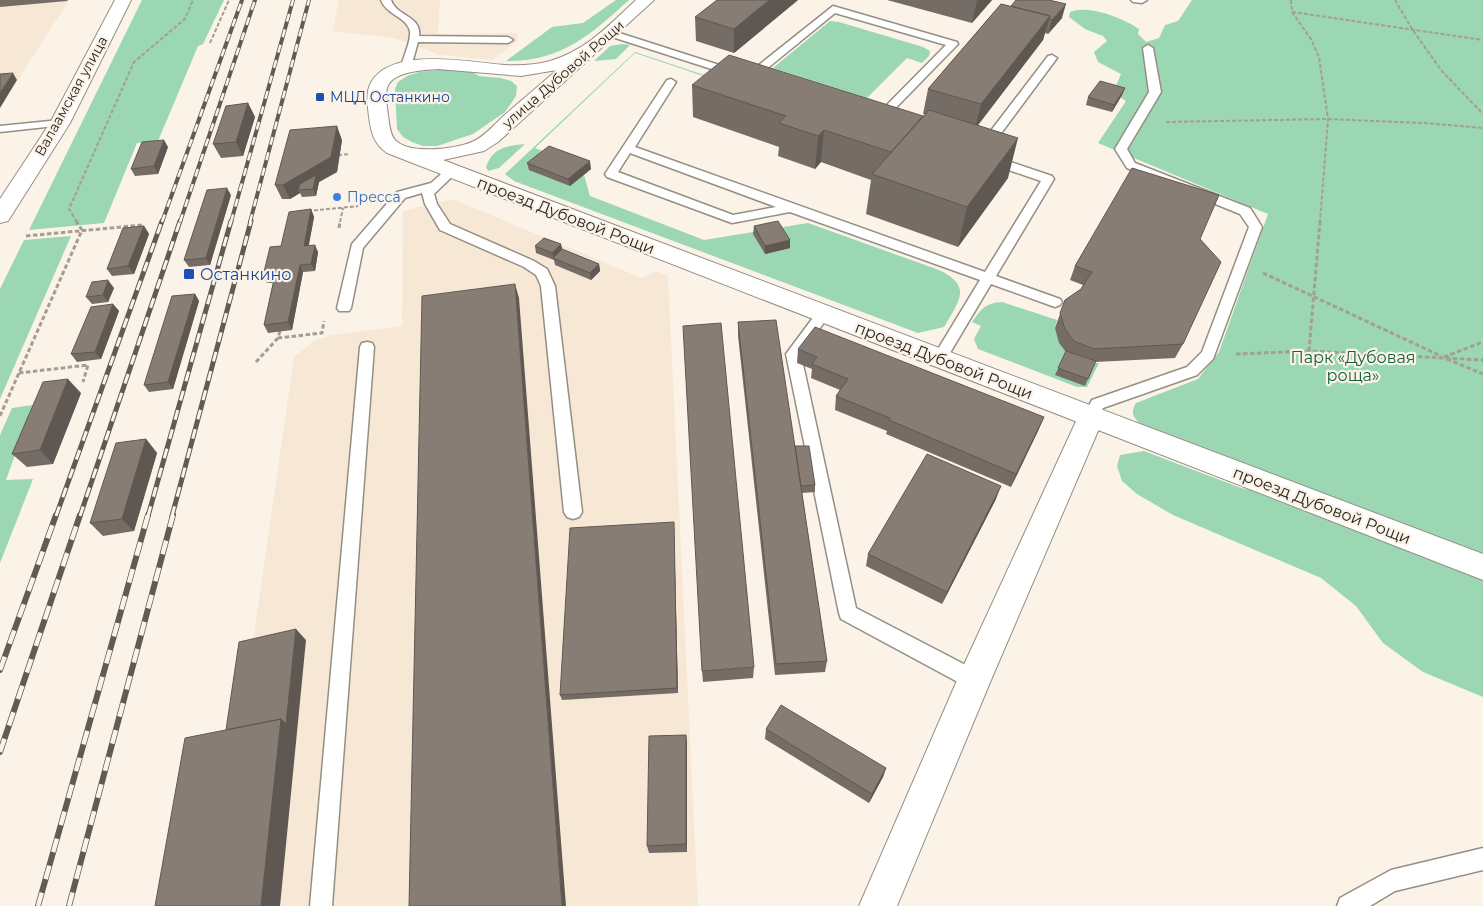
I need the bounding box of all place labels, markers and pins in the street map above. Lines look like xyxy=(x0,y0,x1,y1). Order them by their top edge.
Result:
place label: МЦД Останкино xyxy=(330,88,450,106)
marker: МЦД Останкино xyxy=(314,91,326,103)
place label: Пресса xyxy=(347,188,401,206)
marker: Пресса xyxy=(331,191,343,203)
place label: Останкино xyxy=(200,265,291,284)
marker: Останкино xyxy=(182,267,196,281)

